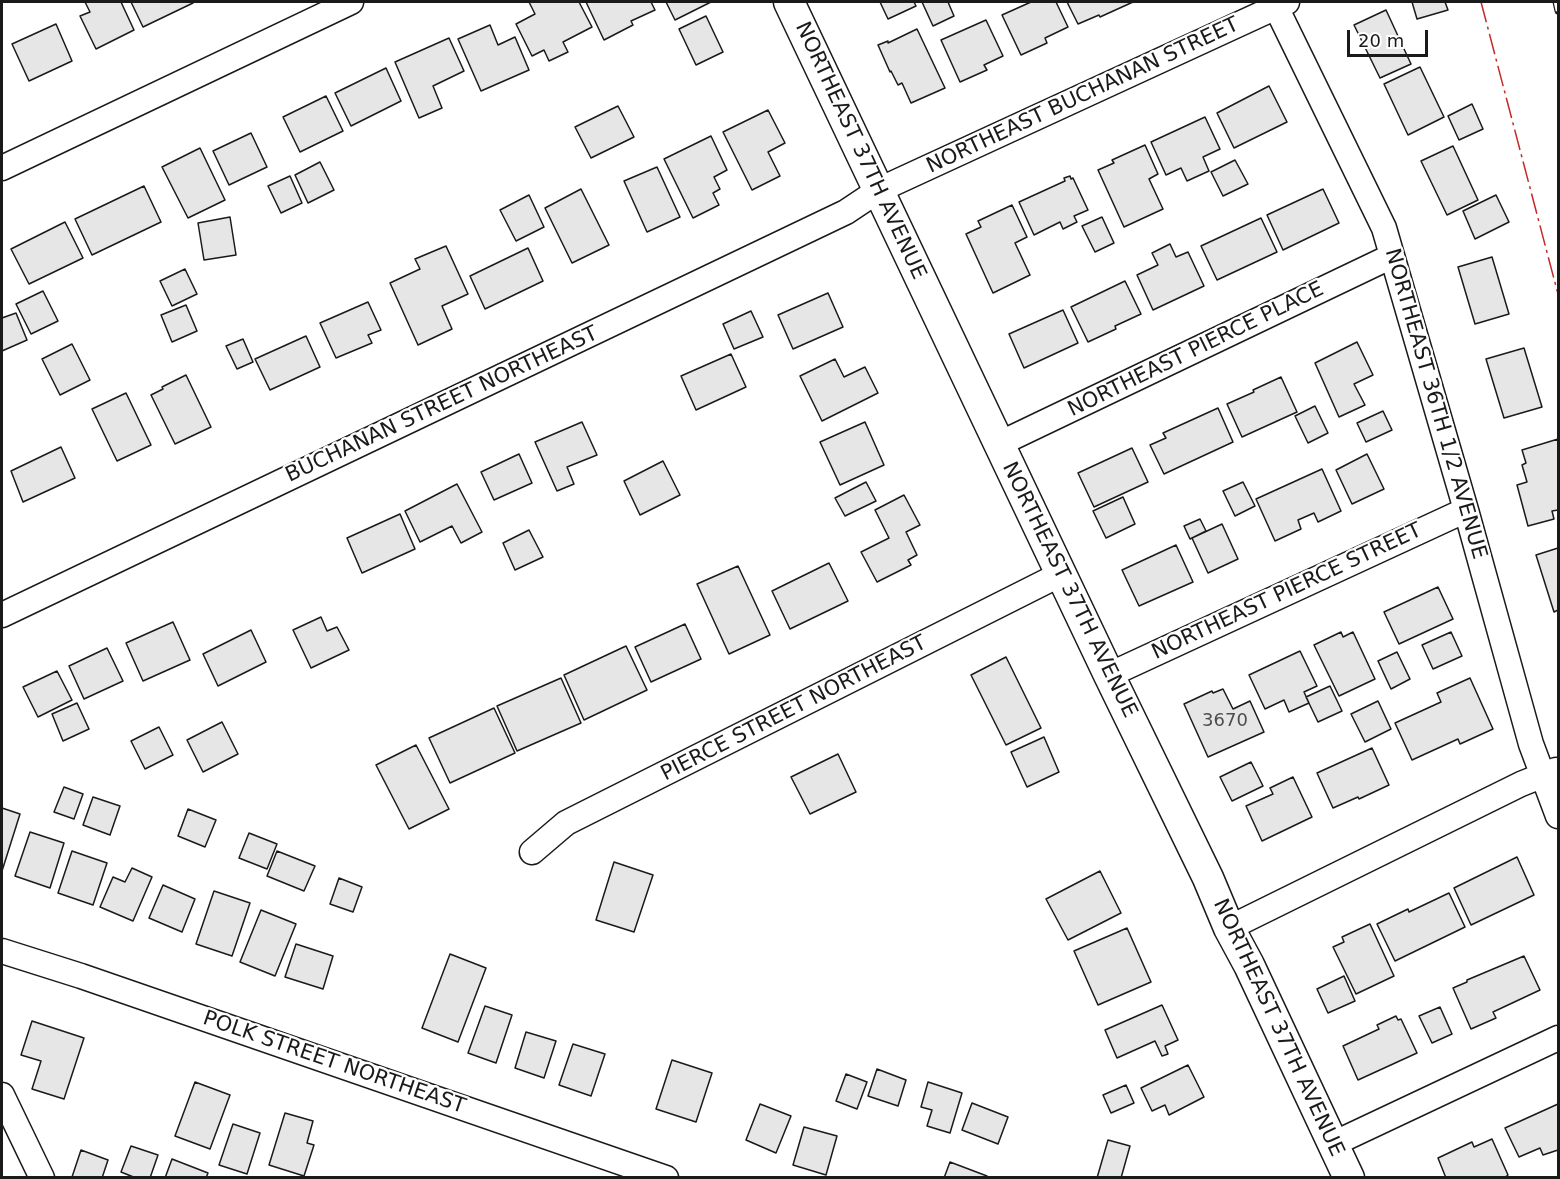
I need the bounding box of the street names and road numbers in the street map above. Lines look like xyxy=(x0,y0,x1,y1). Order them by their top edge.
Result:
street label: NORTHEAST BUCHANAN STREET xyxy=(923,12,1243,180)
street label: NORTHEAST 37TH AVENUE xyxy=(789,18,931,284)
street label: NORTHEAST 36TH 1/2 AVENUE xyxy=(1379,246,1491,562)
street label: NORTHEAST PIERCE PLACE xyxy=(1064,277,1328,423)
street label: BUCHANAN STREET NORTHEAST xyxy=(282,321,602,489)
street label: NORTHEAST 37TH AVENUE xyxy=(996,458,1142,722)
street label: NORTHEAST PIERCE STREET xyxy=(1148,518,1426,666)
street label: PIERCE STREET NORTHEAST xyxy=(657,631,931,787)
street label: NORTHEAST 37TH AVENUE xyxy=(1207,895,1349,1161)
street label: POLK STREET NORTHEAST xyxy=(199,1006,469,1120)

